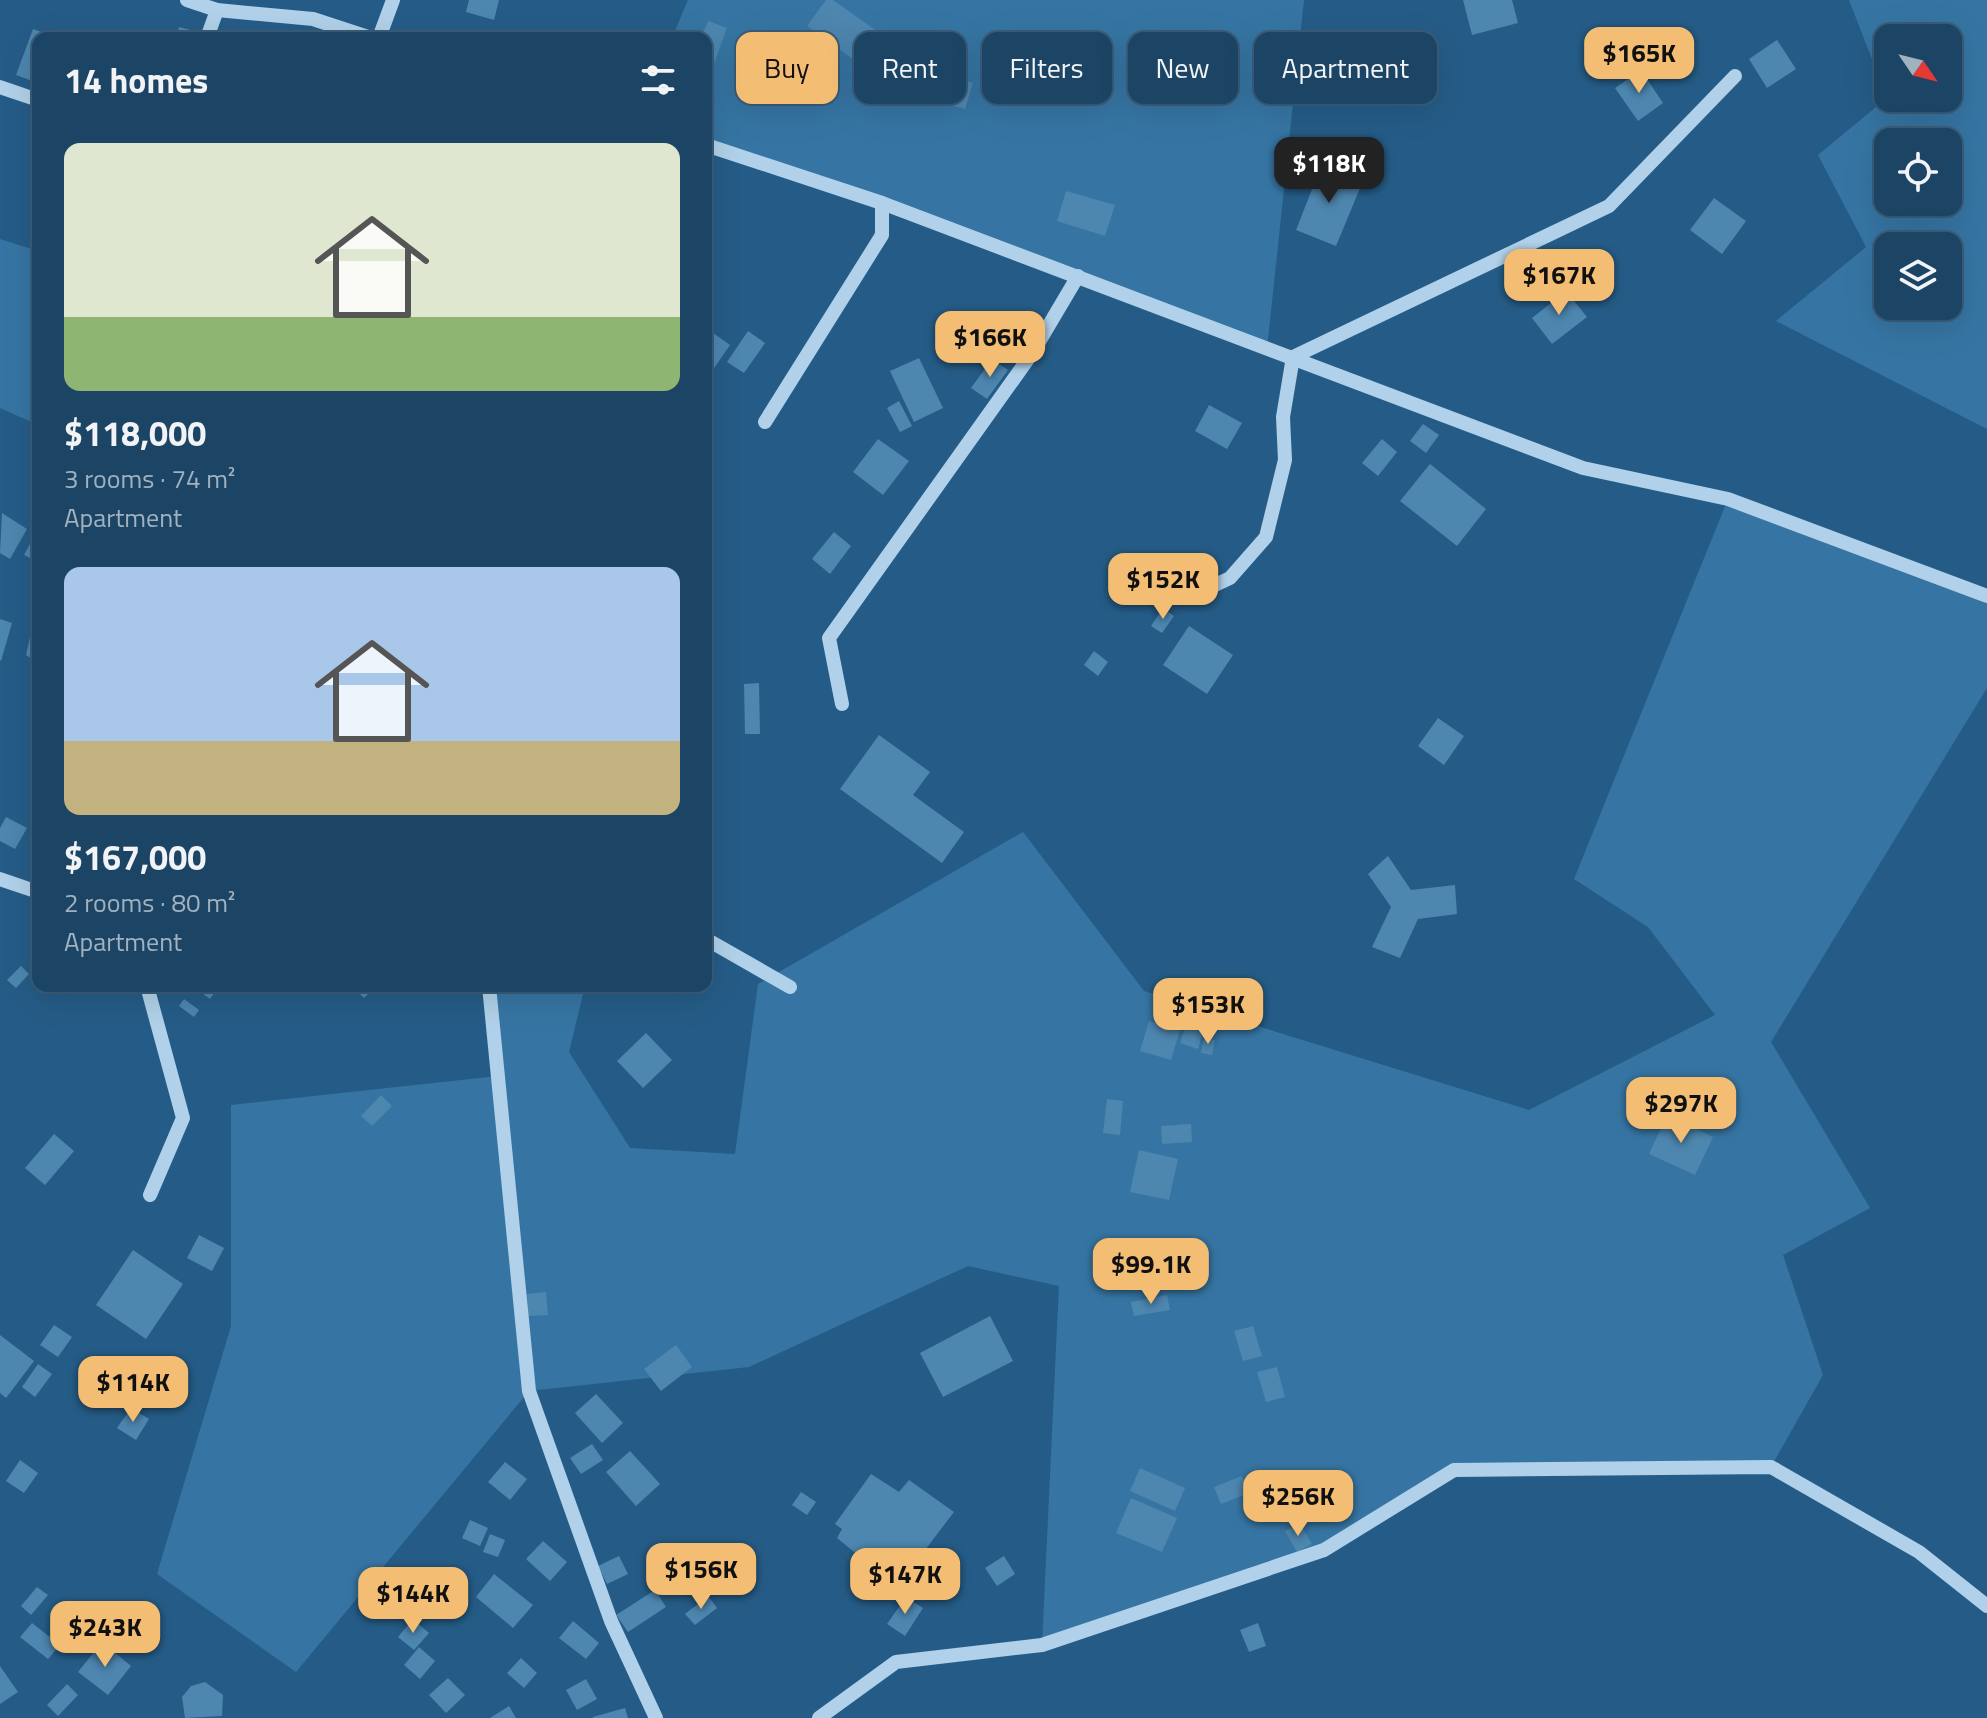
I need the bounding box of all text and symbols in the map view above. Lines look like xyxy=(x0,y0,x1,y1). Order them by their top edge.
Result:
north arrow xyxy=(1874,24,1962,112)
map controls xyxy=(1874,24,1962,320)
pin: $165K xyxy=(1583,27,1695,95)
chip: Buy xyxy=(736,32,838,104)
chip: Rent xyxy=(854,32,966,104)
chip: Filters xyxy=(982,32,1112,104)
chip: New xyxy=(1128,32,1238,104)
chip: Apartment xyxy=(1254,32,1437,104)
text: $165K xyxy=(1602,33,1676,72)
text: 14 homes xyxy=(64,54,208,106)
icon: filters xyxy=(636,58,680,102)
button: locate xyxy=(1874,128,1962,216)
pin: $118K xyxy=(1273,137,1385,205)
text: $118K xyxy=(1292,143,1366,182)
icon: home xyxy=(300,195,444,339)
button: layers xyxy=(1874,232,1962,320)
pin: $167K xyxy=(1503,249,1615,317)
text: $167K xyxy=(1522,255,1596,294)
pin: $166K xyxy=(934,311,1046,379)
text: $166K xyxy=(953,317,1027,356)
text: $118,000 xyxy=(64,407,206,459)
text: 3 rooms · 74 m² xyxy=(64,459,235,498)
text: Apartment xyxy=(64,498,182,537)
pin: $152K xyxy=(1107,553,1219,621)
text: $152K xyxy=(1126,559,1200,598)
icon: home xyxy=(300,619,444,763)
text: $167,000 xyxy=(64,831,206,883)
text: 2 rooms · 80 m² xyxy=(64,883,235,922)
text: Apartment xyxy=(64,922,182,961)
pin: $153K xyxy=(1152,978,1264,1046)
text: $153K xyxy=(1171,984,1245,1023)
pin: $297K xyxy=(1625,1077,1737,1145)
text: $297K xyxy=(1644,1083,1718,1122)
pin: $99.1K xyxy=(1086,1238,1216,1306)
text: $99.1K xyxy=(1111,1244,1191,1283)
pin: $114K xyxy=(77,1356,189,1424)
text: $114K xyxy=(96,1362,170,1401)
pin: $256K xyxy=(1242,1470,1354,1538)
text: $256K xyxy=(1261,1476,1335,1515)
pin: $156K xyxy=(645,1543,757,1611)
pin: $147K xyxy=(849,1548,961,1616)
text: $156K xyxy=(664,1549,738,1588)
text: $147K xyxy=(868,1554,942,1593)
pin: $144K xyxy=(357,1567,469,1635)
text: $144K xyxy=(376,1573,450,1612)
pin: $243K xyxy=(49,1601,161,1669)
text: $243K xyxy=(68,1607,142,1646)

